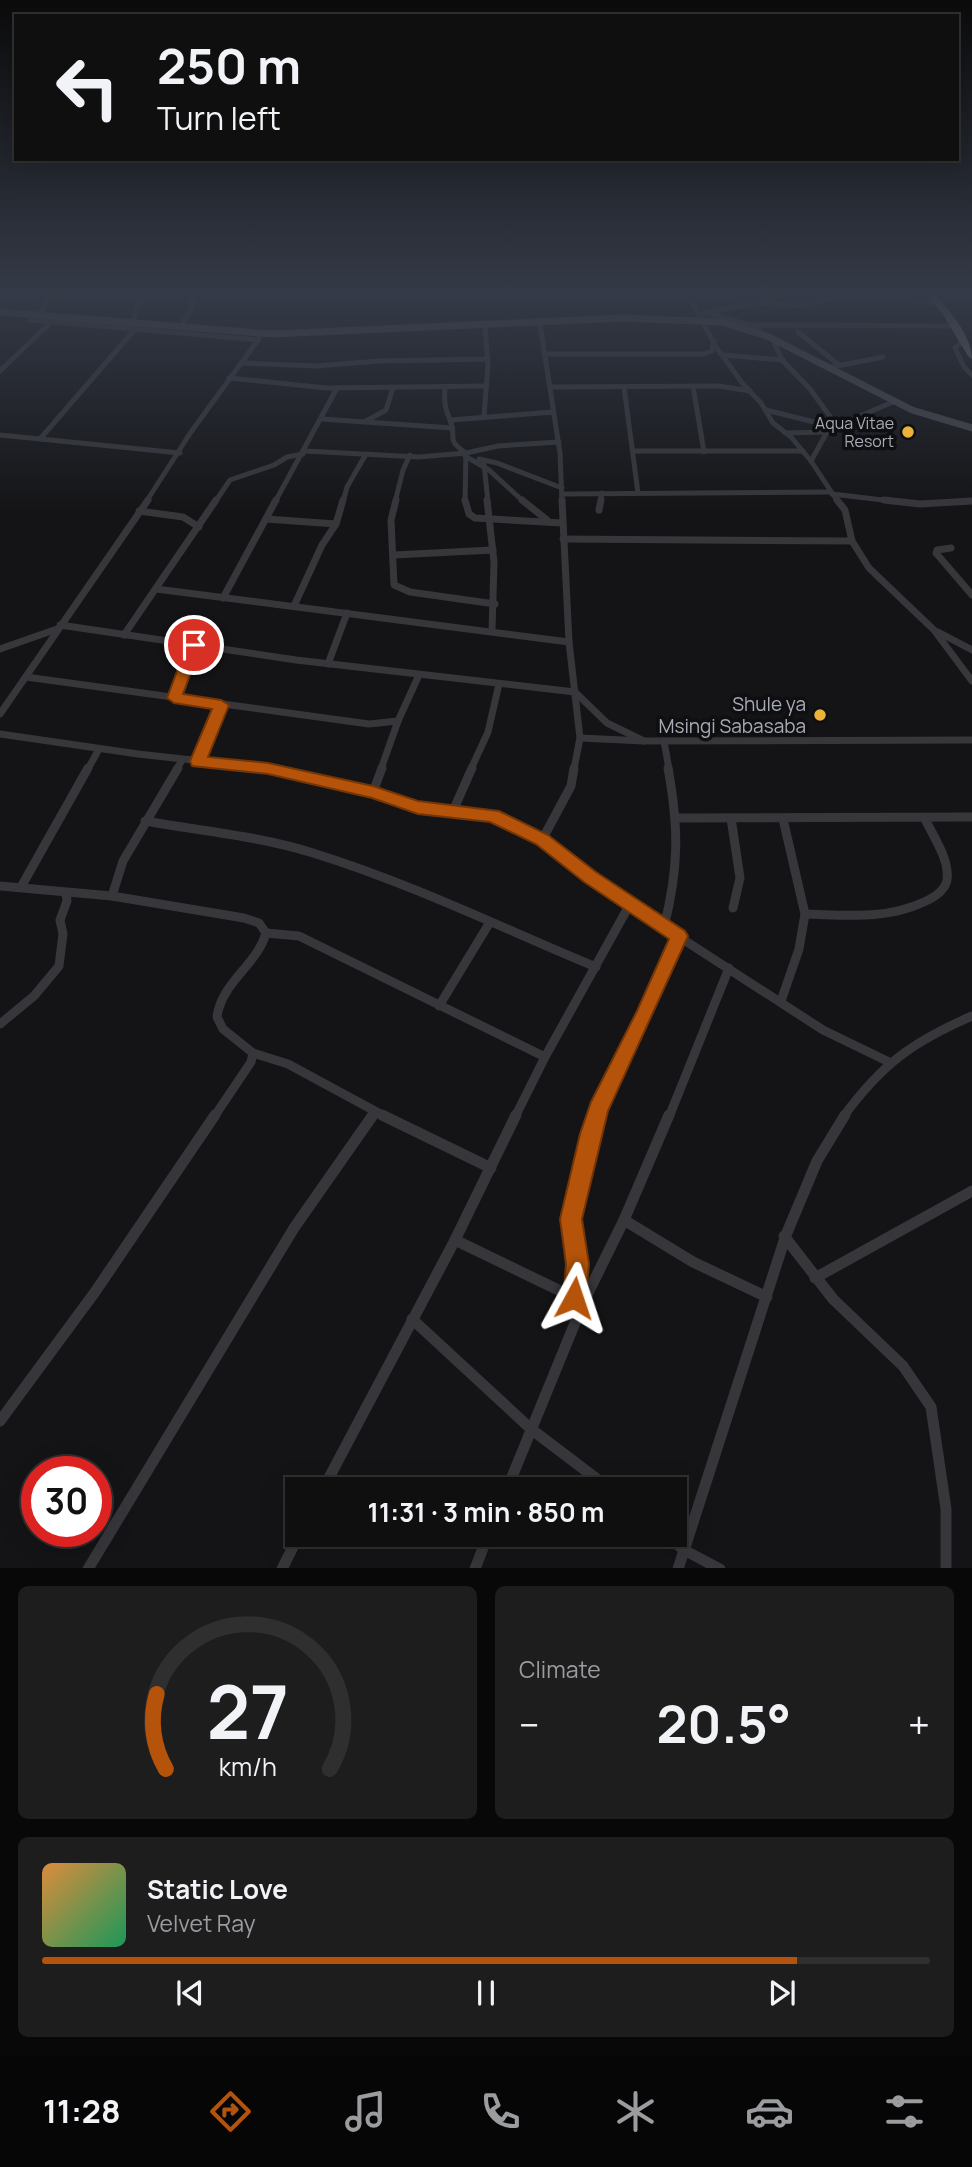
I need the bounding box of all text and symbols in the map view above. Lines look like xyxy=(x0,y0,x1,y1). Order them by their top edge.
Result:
text: 250 m xyxy=(157,32,301,99)
icon: left xyxy=(42,42,133,133)
text: Turn left xyxy=(157,96,281,140)
place label: Aqua Vitae Resort xyxy=(815,412,894,452)
marker: Aqua Vitae Resort xyxy=(900,424,916,440)
pin xyxy=(164,615,224,675)
icon: arrive xyxy=(175,626,213,664)
place label: Shule ya Msingi Sabasaba xyxy=(658,691,806,739)
marker: Shule ya Msingi Sabasaba xyxy=(812,707,828,723)
position arrow xyxy=(537,1261,611,1335)
speed limit sign: 30 xyxy=(21,1456,112,1547)
text: 11:31 · 3 min · 850 m xyxy=(368,1494,604,1530)
text: Climate xyxy=(519,1653,601,1685)
text: 27 xyxy=(206,1661,289,1761)
text: 20.5° xyxy=(656,1688,791,1759)
text: − xyxy=(519,1698,540,1750)
text: + xyxy=(908,1698,930,1750)
text: km/h xyxy=(218,1748,277,1783)
text: Static Love xyxy=(147,1871,288,1907)
text: Velvet Ray xyxy=(147,1907,256,1939)
icon: previous xyxy=(171,1974,209,2012)
icon: pause xyxy=(467,1974,505,2012)
icon: next xyxy=(763,1974,801,2012)
icon: directions xyxy=(206,2087,255,2136)
icon: music xyxy=(341,2087,390,2136)
icon: phone xyxy=(476,2087,525,2136)
icon: climate xyxy=(611,2087,660,2136)
icon: car xyxy=(745,2087,794,2136)
icon: filters xyxy=(880,2087,929,2136)
text: 11:28 xyxy=(43,2089,121,2133)

